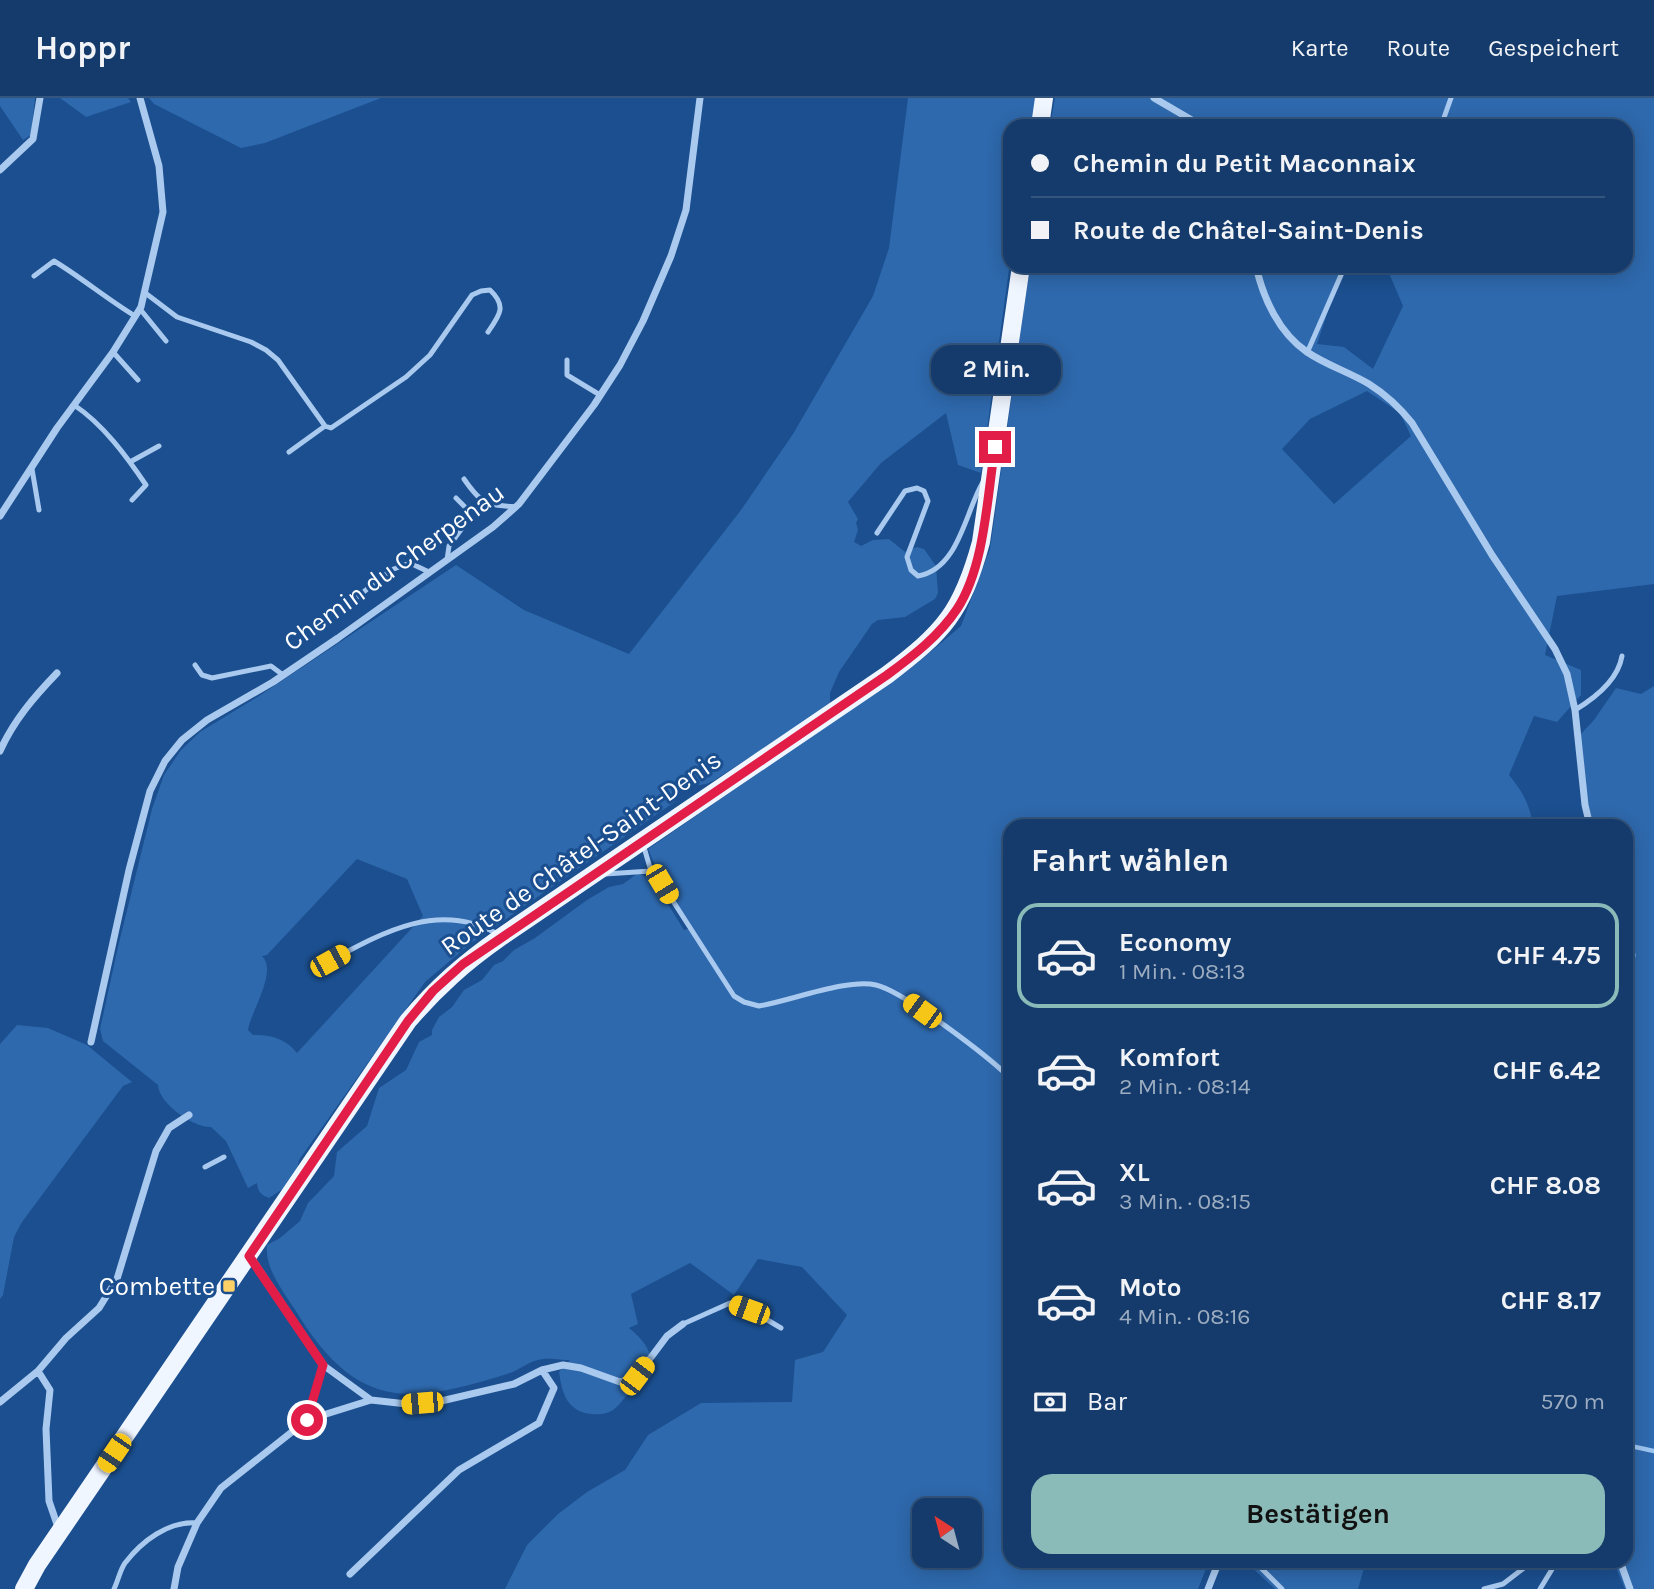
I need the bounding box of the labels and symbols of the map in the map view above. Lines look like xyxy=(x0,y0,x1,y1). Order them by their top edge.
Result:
callout: 2 Min. xyxy=(930,345,1060,394)
route end xyxy=(979,431,1011,463)
street label: Chemin du Cherpenau xyxy=(278,477,510,657)
street label: Route de Châtel-Saint-Denis xyxy=(435,744,727,962)
car xyxy=(643,861,682,907)
car xyxy=(307,942,354,980)
car xyxy=(899,990,946,1032)
place label: Combette xyxy=(99,1271,215,1302)
marker: Combette xyxy=(221,1278,237,1294)
car xyxy=(726,1293,773,1327)
car xyxy=(616,1353,659,1399)
car xyxy=(401,1391,444,1415)
route start xyxy=(291,1404,323,1436)
car xyxy=(94,1430,135,1476)
north arrow xyxy=(912,1498,982,1568)

